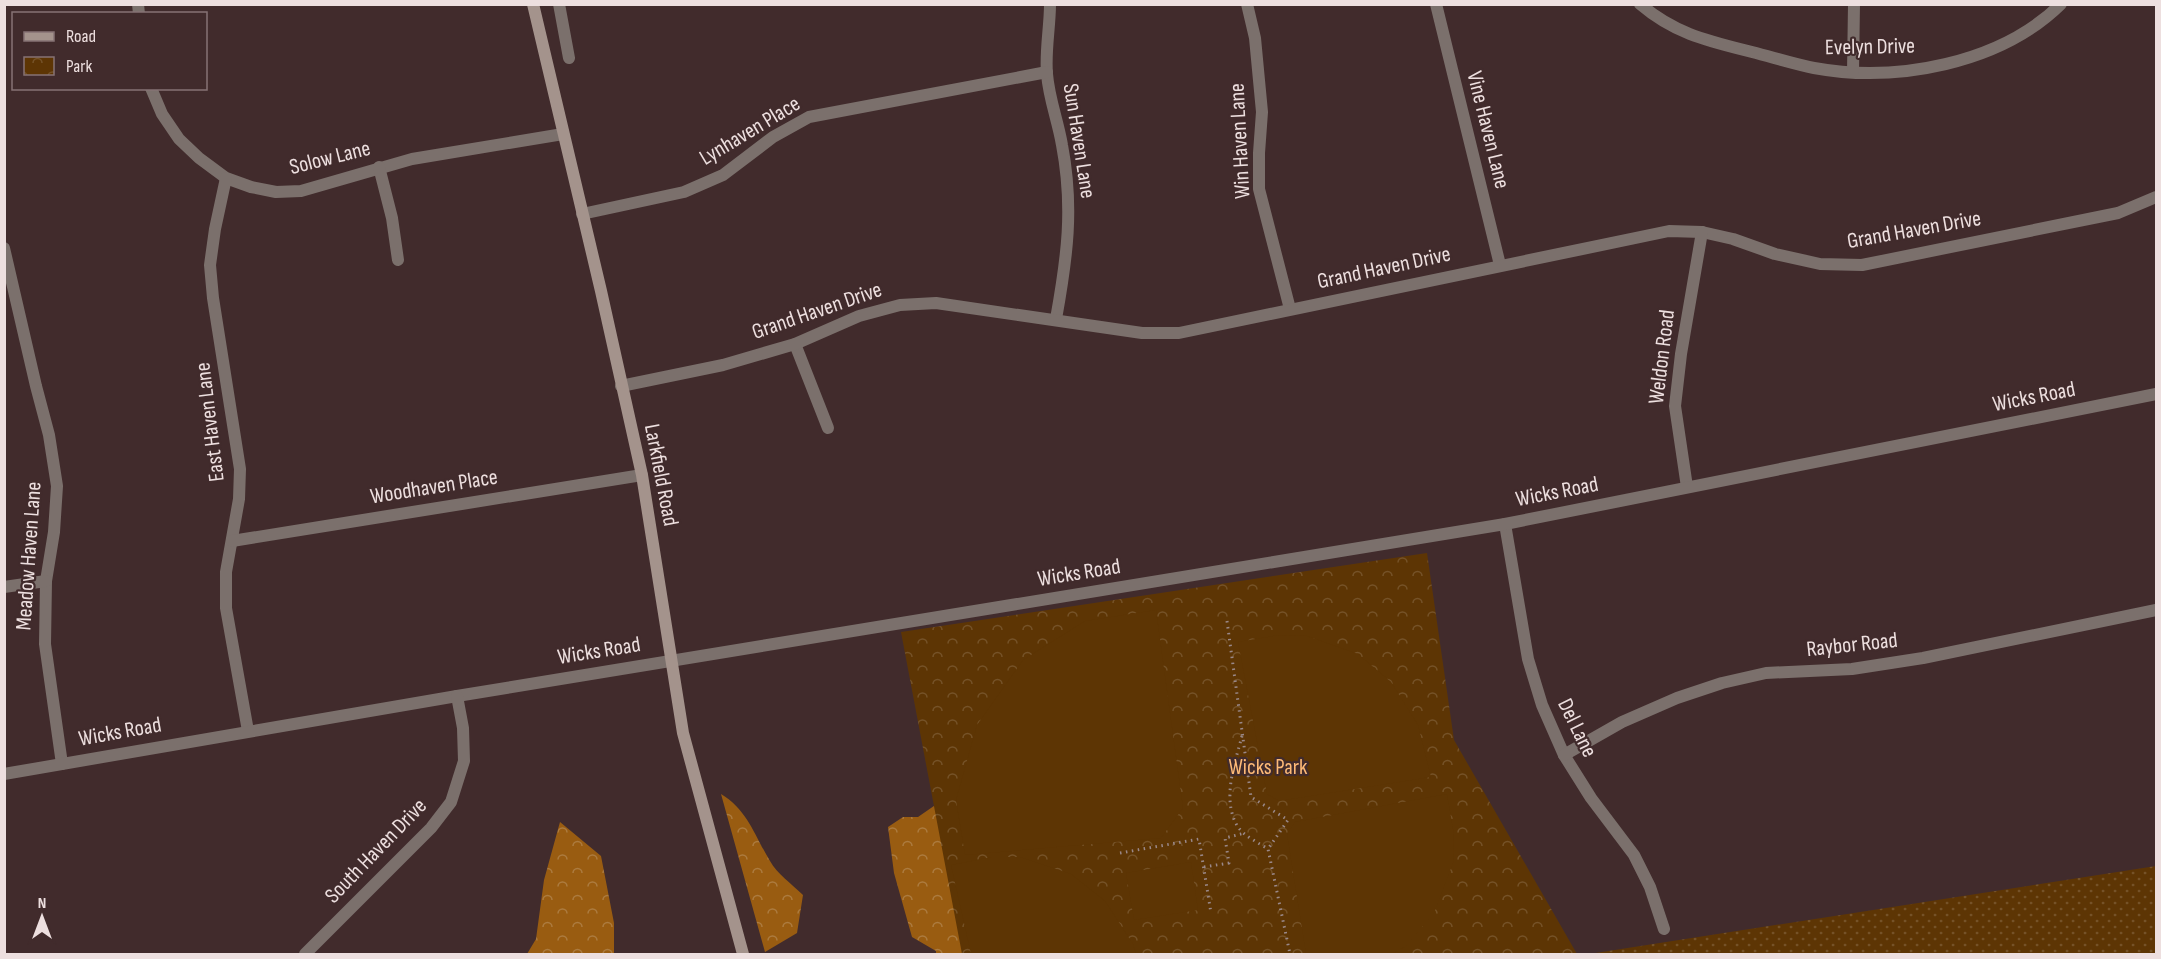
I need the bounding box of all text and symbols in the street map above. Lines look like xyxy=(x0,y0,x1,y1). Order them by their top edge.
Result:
legend xyxy=(12,12,207,90)
text: Road xyxy=(66,26,96,47)
street label: Evelyn Drive xyxy=(1825,33,1915,61)
text: Park xyxy=(66,56,92,77)
street label: Vine Haven Lane xyxy=(1460,68,1516,192)
street label: Sun Haven Lane xyxy=(1057,82,1101,200)
street label: Win Haven Lane xyxy=(1223,82,1257,200)
street label: Lynhaven Place xyxy=(695,90,805,172)
street label: Solow Lane xyxy=(287,135,373,181)
street label: Grand Haven Drive xyxy=(1845,205,1983,255)
street label: Grand Haven Drive xyxy=(1315,241,1453,295)
street label: Grand Haven Drive xyxy=(749,276,885,346)
street label: Weldon Road xyxy=(1643,308,1681,406)
street label: East Haven Lane xyxy=(189,361,231,483)
street label: Wicks Road xyxy=(1991,376,2077,418)
street label: Larkfield Road xyxy=(638,422,684,528)
street label: Woodhaven Place xyxy=(368,464,500,510)
street label: Wicks Road xyxy=(1514,471,1600,513)
street label: Meadow Haven Lane xyxy=(10,481,48,631)
street label: Wicks Road xyxy=(1036,553,1122,593)
street label: Raybor Road xyxy=(1805,627,1899,663)
street label: Wicks Road xyxy=(556,631,642,671)
street label: Del Lane xyxy=(1551,694,1603,762)
street label: Wicks Road xyxy=(77,711,163,753)
park label: Wicks Park xyxy=(1229,754,1308,781)
street label: South Haven Drive xyxy=(319,793,433,909)
north arrow xyxy=(12,887,72,947)
text: N xyxy=(38,894,46,913)

